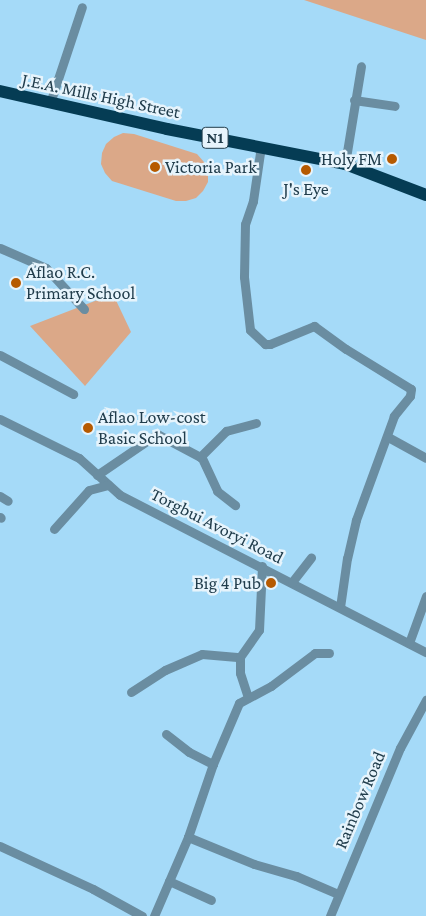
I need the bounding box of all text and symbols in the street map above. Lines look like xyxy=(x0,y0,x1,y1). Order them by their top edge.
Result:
street label: J.E.A. Mills High Street xyxy=(20,69,182,123)
road number: N1 xyxy=(201,125,229,152)
place label: Holy FM xyxy=(321,148,382,170)
marker: Holy FM xyxy=(386,153,398,165)
place label: Victoria Park xyxy=(165,156,257,178)
marker: Victoria Park xyxy=(149,161,161,173)
marker: J's Eye xyxy=(300,164,312,176)
place label: J's Eye xyxy=(283,178,329,200)
place label: Aflao R.C. Primary School xyxy=(26,262,135,304)
marker: Aflao R.C. Primary School xyxy=(10,277,22,289)
place label: Aflao Low-cost Basic School xyxy=(98,407,206,449)
marker: Aflao Low-cost Basic School xyxy=(82,422,94,434)
street label: Torgbui Avoryi Road xyxy=(147,483,287,569)
place label: Big 4 Pub xyxy=(194,572,261,594)
marker: Big 4 Pub xyxy=(265,577,277,589)
street label: Rainbow Road xyxy=(330,748,390,852)

